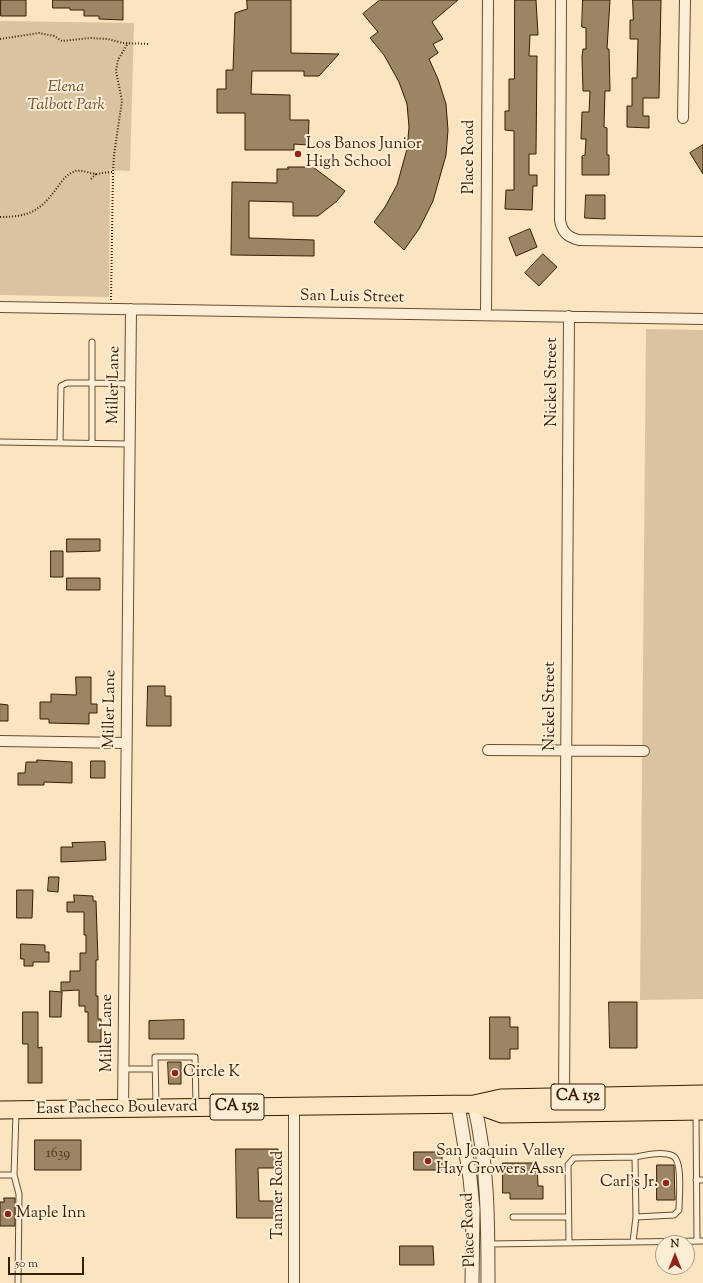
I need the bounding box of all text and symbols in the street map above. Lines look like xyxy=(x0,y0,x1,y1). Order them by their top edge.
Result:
park label: Elena Talbott Park xyxy=(27,78,105,116)
street label: Place Road xyxy=(460,120,480,194)
place label: Los Banos Junior High School xyxy=(306,135,422,173)
marker: Los Banos Junior High School xyxy=(293,149,303,159)
street label: San Luis Street xyxy=(300,287,404,309)
street label: Nickel Street xyxy=(543,337,563,427)
street label: Miller Lane xyxy=(105,346,125,424)
street label: Nickel Street xyxy=(541,661,561,751)
street label: Miller Lane xyxy=(101,670,121,748)
street label: Miller Lane xyxy=(98,994,118,1072)
place label: Circle K xyxy=(183,1063,240,1083)
marker: Circle K xyxy=(170,1068,180,1078)
road number: CA 152 xyxy=(551,1084,605,1110)
road number: CA 152 xyxy=(210,1094,264,1120)
street label: East Pacheco Boulevard xyxy=(36,1098,198,1120)
place label: San Joaquin Valley Hay Growers Assn xyxy=(436,1142,565,1180)
house number: 1639 xyxy=(46,1147,70,1163)
street label: Tanner Road xyxy=(269,1151,289,1239)
marker: San Joaquin Valley Hay Growers Assn xyxy=(423,1156,433,1166)
place label: Carl's Jr. xyxy=(600,1173,658,1193)
marker: Carl's Jr. xyxy=(661,1178,671,1188)
street label: Place Road xyxy=(459,1192,481,1268)
place label: Maple Inn xyxy=(16,1204,86,1224)
marker: Maple Inn xyxy=(3,1209,13,1219)
north arrow xyxy=(655,1235,695,1275)
text: N xyxy=(671,1236,679,1252)
scale bar xyxy=(10,1249,86,1275)
text: 50 m xyxy=(15,1255,38,1273)

